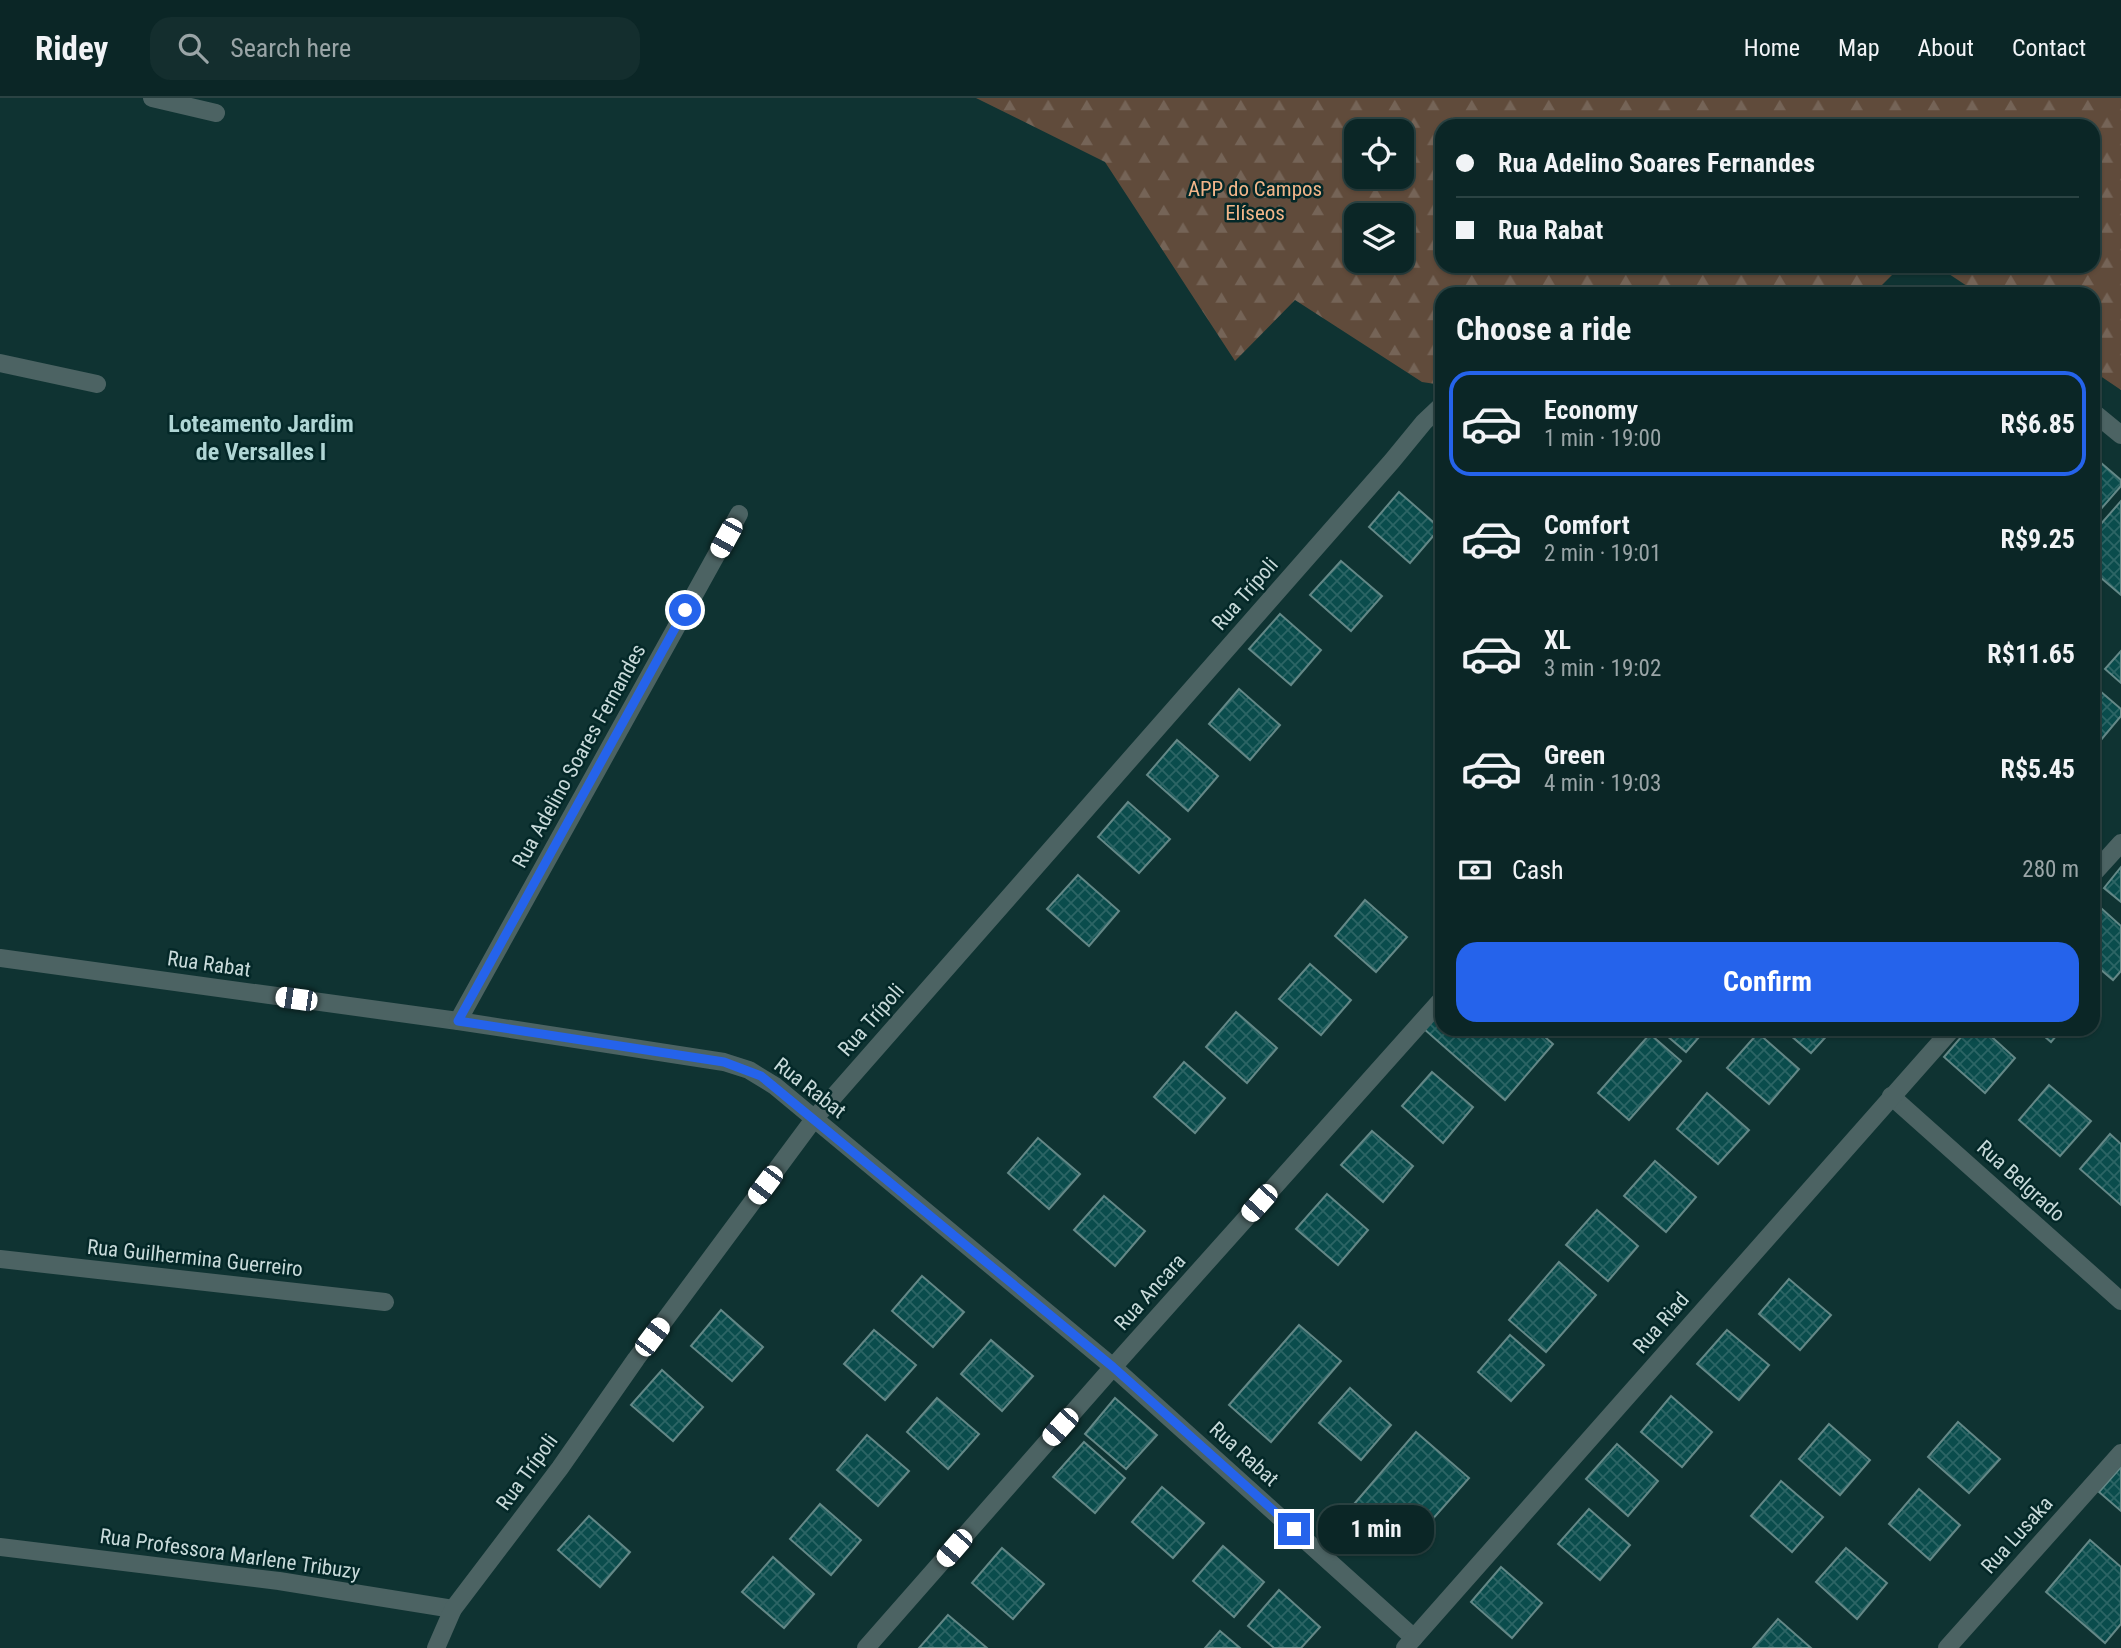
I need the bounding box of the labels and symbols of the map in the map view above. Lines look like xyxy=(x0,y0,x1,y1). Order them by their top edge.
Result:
park label: APP do Campos Elíseos xyxy=(1188,177,1322,225)
district label: Loteamento Jardim de Versalles I xyxy=(168,410,354,466)
car xyxy=(707,515,746,561)
street label: Rua Trípoli xyxy=(1207,553,1283,635)
route start xyxy=(669,594,701,626)
street label: Rua Adelino Soares Fernandes xyxy=(507,640,651,872)
street label: Rua Rabat xyxy=(166,946,252,982)
street label: Rua Trípoli xyxy=(833,979,909,1061)
car xyxy=(274,986,319,1012)
street label: Rua Rabat xyxy=(770,1053,850,1123)
street label: Rua Belgrado xyxy=(1972,1135,2070,1227)
car xyxy=(744,1162,787,1208)
car xyxy=(1238,1180,1281,1226)
street label: Rua Guilhermina Guerreiro xyxy=(86,1235,304,1281)
street label: Rua Ancara xyxy=(1110,1249,1190,1335)
street label: Rua Riad xyxy=(1628,1288,1694,1358)
car xyxy=(631,1314,674,1360)
car xyxy=(1039,1404,1082,1450)
street label: Rua Rabat xyxy=(1205,1417,1283,1491)
street label: Rua Trípoli xyxy=(491,1429,563,1515)
street label: Rua Lusaka xyxy=(1976,1492,2058,1578)
callout: 1 min xyxy=(1318,1504,1434,1554)
route end xyxy=(1278,1513,1310,1545)
street label: Rua Professora Marlene Tribuzy xyxy=(98,1524,362,1584)
car xyxy=(933,1525,976,1571)

